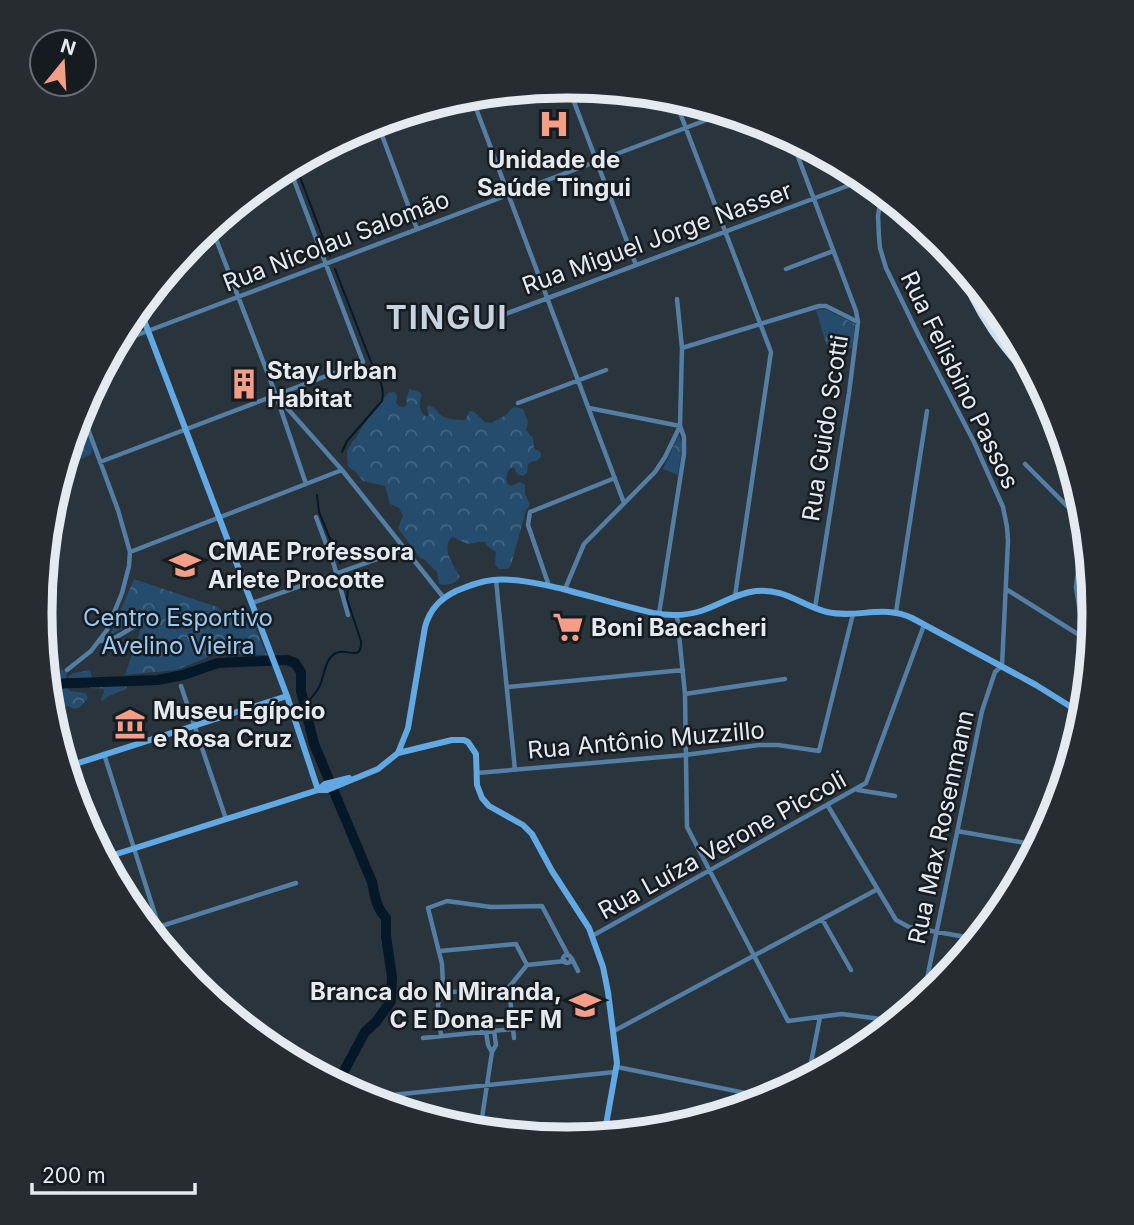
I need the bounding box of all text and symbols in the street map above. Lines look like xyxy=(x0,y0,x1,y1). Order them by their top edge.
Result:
north arrow xyxy=(28,28,98,98)
text: N xyxy=(58,34,79,60)
hospital icon: Unidade de Saúde Tingui xyxy=(537,107,571,141)
place label: Unidade de Saúde Tingui xyxy=(477,145,631,202)
street label: Rua Miguel Jorge Nasser xyxy=(518,176,796,300)
street label: Rua Nicolau Salomão xyxy=(219,184,453,298)
street label: Rua Felisbino Passos xyxy=(895,267,1025,493)
district label: TINGUI xyxy=(385,298,509,337)
street label: Rua Guido Scotti xyxy=(796,333,854,523)
place label: Stay Urban Habitat xyxy=(267,356,397,413)
building icon: Stay Urban Habitat xyxy=(227,367,261,401)
place label: CMAE Professora Arlete Procotte xyxy=(208,537,414,594)
school or university icon: CMAE Professora Arlete Procotte xyxy=(168,548,202,582)
park label: Centro Esportivo Avelino Vieira xyxy=(83,603,273,660)
supermarket icon: Boni Bacacheri xyxy=(551,610,585,644)
place label: Boni Bacacheri xyxy=(591,613,767,642)
place label: Museu Egípcio e Rosa Cruz xyxy=(153,696,325,753)
museum icon: Museu Egípcio e Rosa Cruz xyxy=(113,707,147,741)
street label: Rua Max Rosenmann xyxy=(902,708,980,946)
street label: Rua Antônio Muzzillo xyxy=(526,715,766,765)
street label: Rua Luíza Verone Piccoli xyxy=(593,765,851,925)
place label: Branca do N Miranda, C E Dona-EF M xyxy=(310,977,562,1034)
school or university icon: Branca do N Miranda, C E Dona-EF M xyxy=(568,988,602,1022)
scale bar xyxy=(32,1152,194,1196)
text: 200 m xyxy=(42,1163,106,1188)

